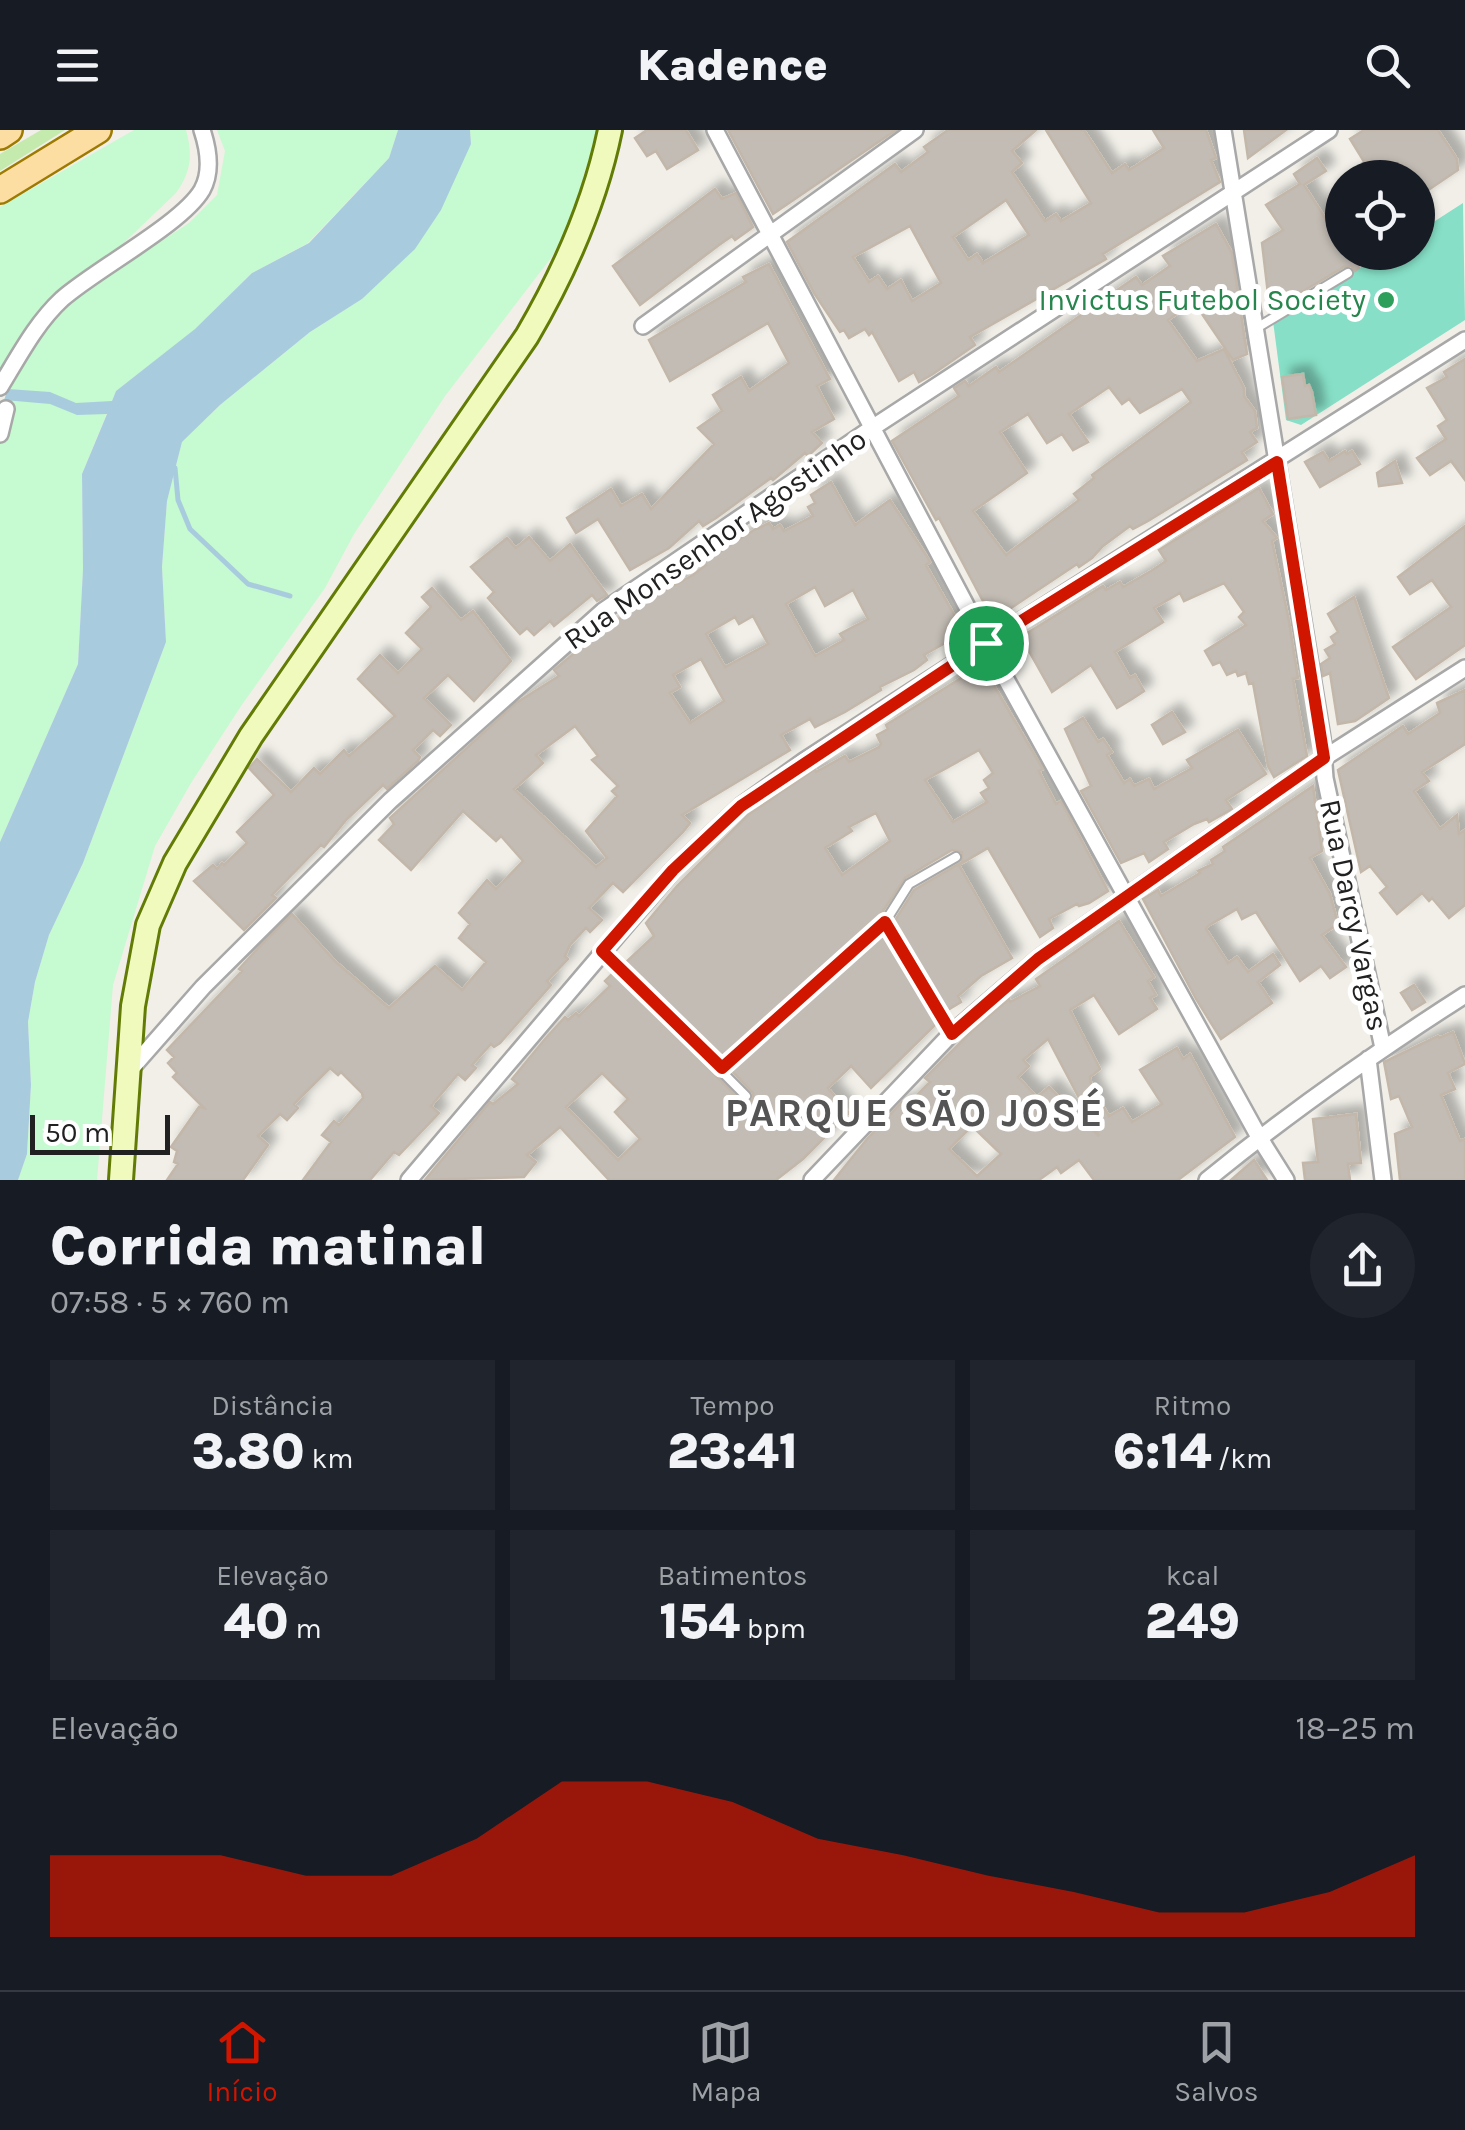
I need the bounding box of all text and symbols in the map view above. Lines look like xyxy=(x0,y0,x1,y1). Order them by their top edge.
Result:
icon: menu xyxy=(50,38,105,93)
icon: search xyxy=(1360,38,1415,93)
text: Kadence xyxy=(637,39,828,91)
map controls xyxy=(1325,160,1435,270)
button: locate xyxy=(1325,160,1435,270)
place label: Invictus Futebol Society xyxy=(1039,282,1366,318)
marker: Invictus Futebol Society xyxy=(1375,289,1397,311)
street label: Rua Monsenhor Agostinho xyxy=(557,421,873,657)
pin xyxy=(944,601,1029,686)
icon: arrive xyxy=(959,616,1014,671)
street label: Rua Darcy Vargas xyxy=(1312,796,1396,1034)
district label: PARQUE SĂO JOSÉ xyxy=(725,1087,1105,1136)
scale bar xyxy=(30,1110,170,1154)
text: 50 m xyxy=(45,1116,110,1149)
button: share xyxy=(1310,1213,1415,1318)
text: Corrida matinal xyxy=(50,1214,486,1278)
text: 07:58 · 5 × 760 m xyxy=(50,1284,290,1321)
text: Distância xyxy=(211,1389,334,1422)
text: Tempo xyxy=(690,1389,775,1422)
text: Ritmo xyxy=(1154,1389,1231,1422)
text: 3.80 xyxy=(192,1422,305,1481)
text: 23:41 xyxy=(667,1422,798,1481)
text: 6:14 xyxy=(1113,1422,1211,1481)
text: km xyxy=(305,1442,353,1475)
text: /km xyxy=(1211,1442,1272,1475)
text: Elevação xyxy=(216,1559,329,1592)
text: Batimentos xyxy=(658,1559,807,1592)
text: kcal xyxy=(1166,1559,1219,1592)
text: 40 xyxy=(223,1592,289,1651)
text: 154 xyxy=(659,1592,740,1651)
text: 249 xyxy=(1145,1592,1240,1651)
text: m xyxy=(289,1612,322,1645)
text: bpm xyxy=(740,1612,806,1645)
text: Elevação xyxy=(50,1710,179,1747)
text: 18–25 m xyxy=(1295,1710,1415,1747)
tab: Início xyxy=(206,2015,278,2108)
tab: Mapa xyxy=(690,2015,761,2108)
tab: Salvos xyxy=(1174,2015,1259,2108)

